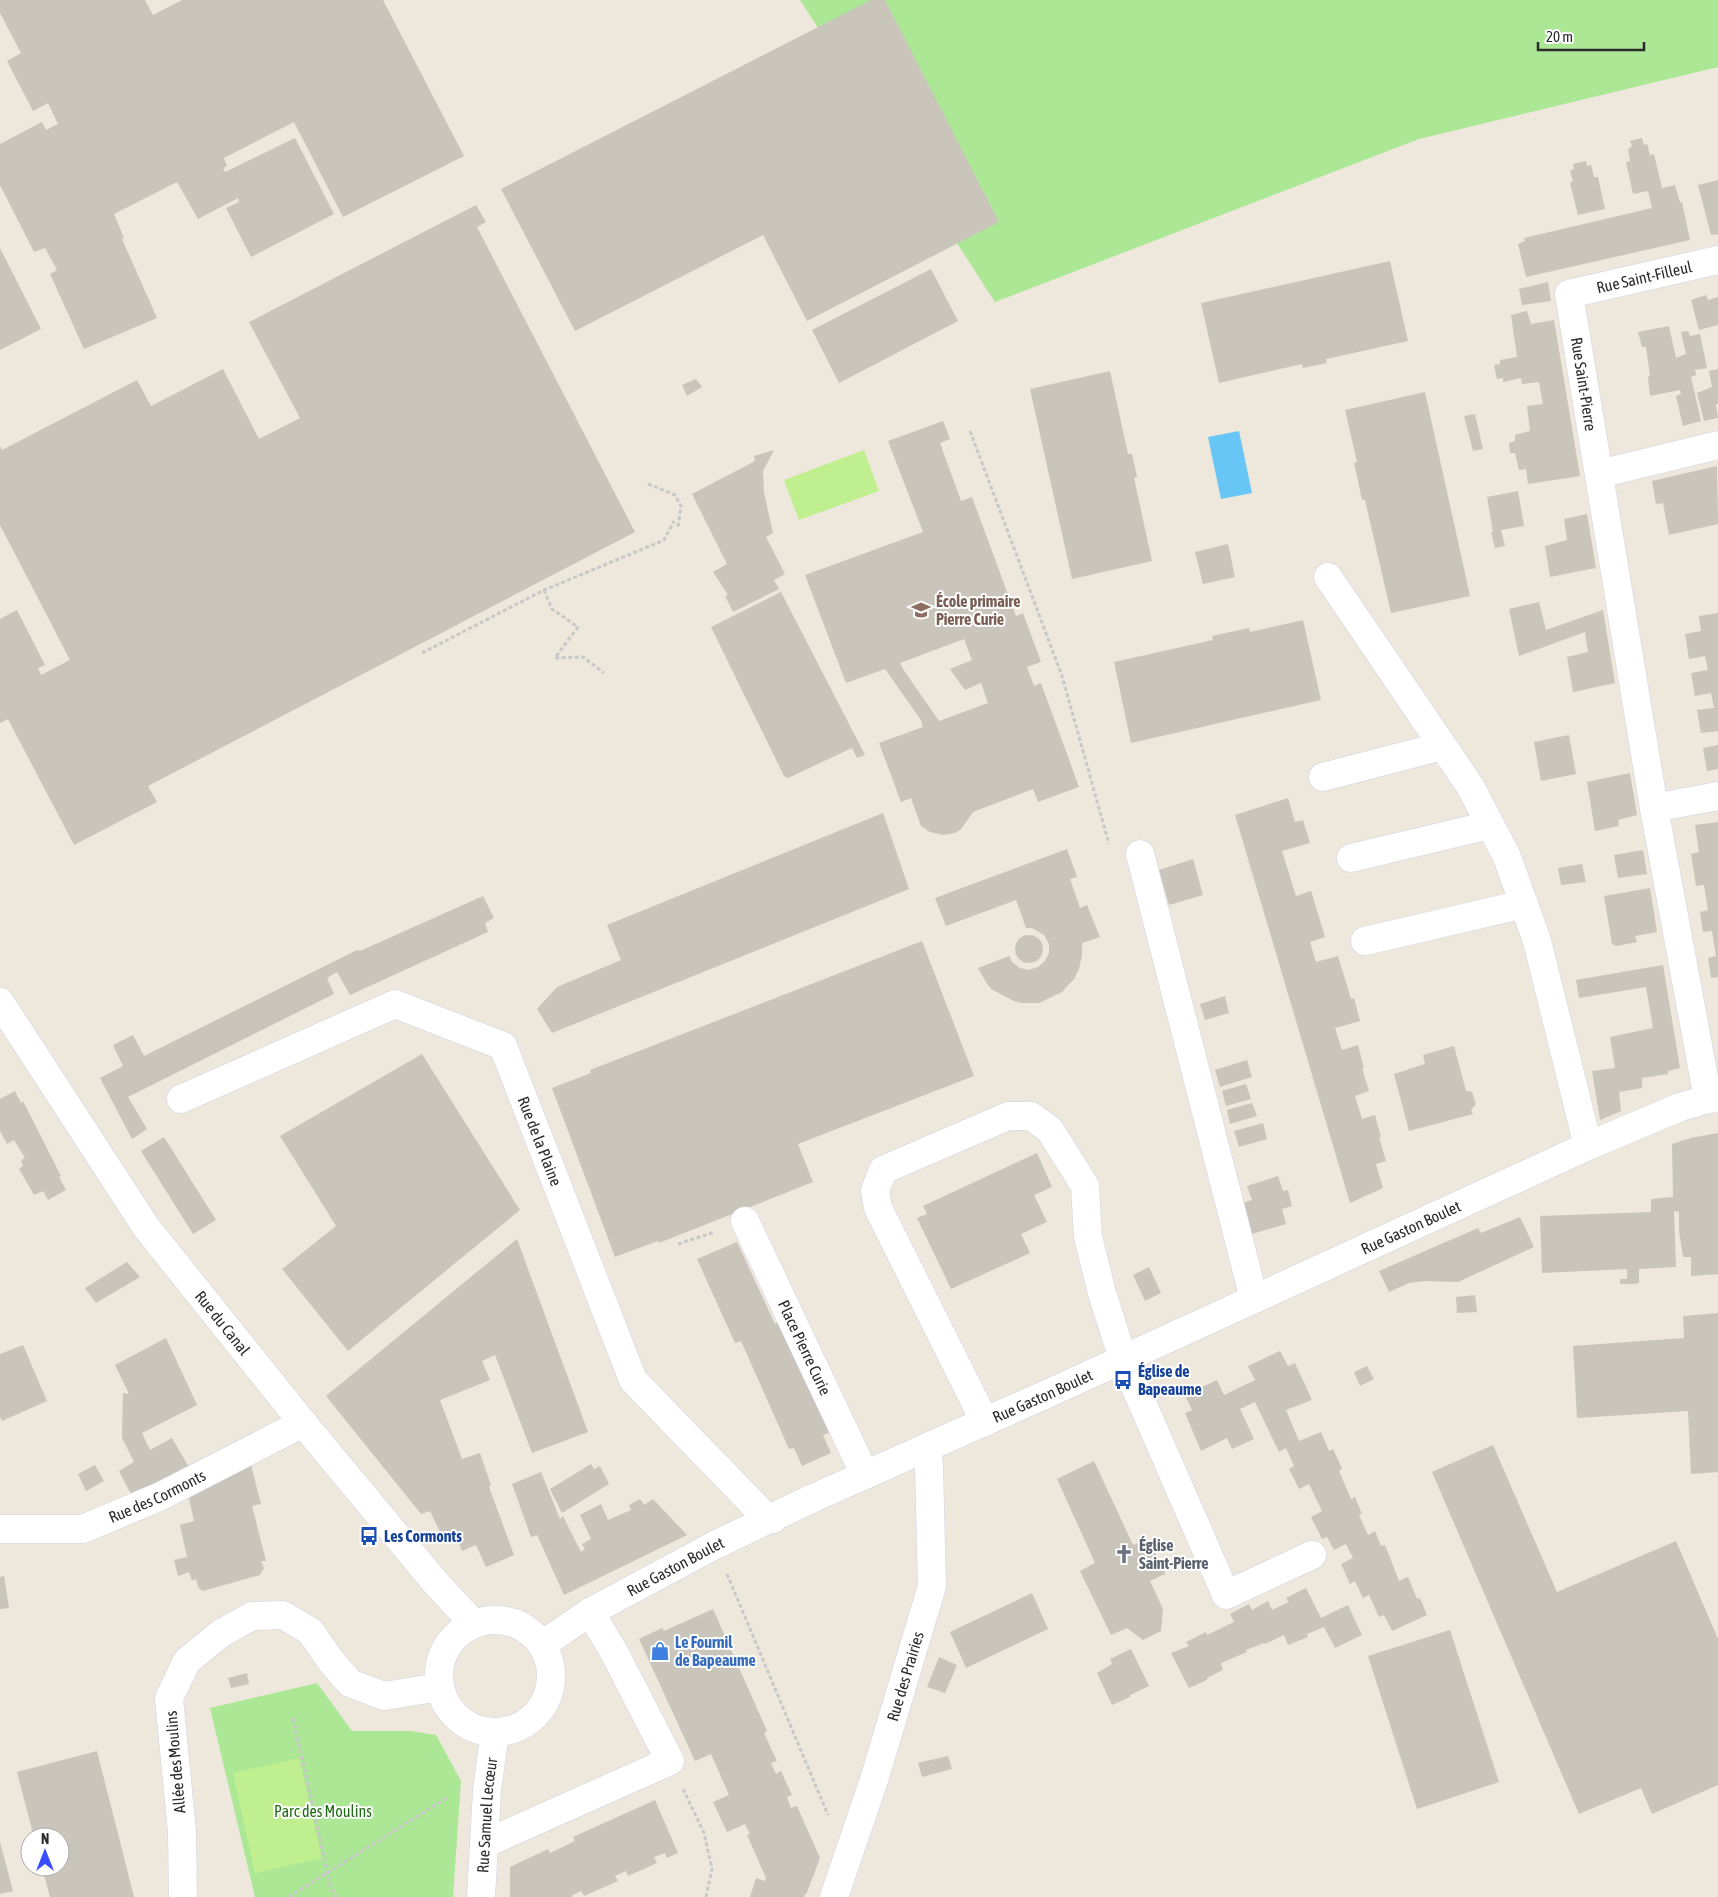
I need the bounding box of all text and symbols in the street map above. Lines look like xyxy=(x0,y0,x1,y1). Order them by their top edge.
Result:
scale bar xyxy=(1538,20,1644,52)
text: 20 m xyxy=(1546,28,1573,45)
street label: Rue Saint-Filleul xyxy=(1595,257,1694,296)
street label: Rue Saint-Pierre xyxy=(1568,336,1600,432)
place label: École primaire Pierre Curie xyxy=(936,592,1020,628)
school or university icon: École primaire Pierre Curie xyxy=(910,599,932,621)
street label: Rue de la Plaine xyxy=(514,1094,566,1188)
street label: Rue Gaston Boulet xyxy=(1358,1196,1464,1258)
street label: Rue du Canal xyxy=(192,1287,254,1359)
street label: Place Pierre Curie xyxy=(775,1297,835,1398)
place label: Église de Bapeaume xyxy=(1138,1362,1202,1398)
street label: Rue Gaston Boulet xyxy=(990,1365,1096,1426)
bus stop icon: Église de Bapeaume xyxy=(1112,1369,1134,1391)
street label: Rue des Cormonts xyxy=(106,1466,209,1526)
bus stop icon: Les Cormonts xyxy=(358,1525,380,1547)
place label: Les Cormonts xyxy=(384,1527,462,1545)
street label: Rue Gaston Boulet xyxy=(624,1533,727,1600)
place label: Église Saint-Pierre xyxy=(1139,1536,1209,1572)
church icon: Église Saint-Pierre xyxy=(1113,1543,1135,1565)
street label: Rue des Prairies xyxy=(883,1629,927,1723)
place label: Le Fournil de Bapeaume xyxy=(675,1633,756,1669)
shop icon: Le Fournil de Bapeaume xyxy=(649,1640,671,1662)
street label: Allée des Moulins xyxy=(162,1710,188,1814)
street label: Rue Samuel Lecœur xyxy=(473,1756,500,1873)
park label: Parc des Moulins xyxy=(274,1802,372,1820)
north arrow xyxy=(20,1827,70,1877)
text: N xyxy=(41,1831,49,1847)

